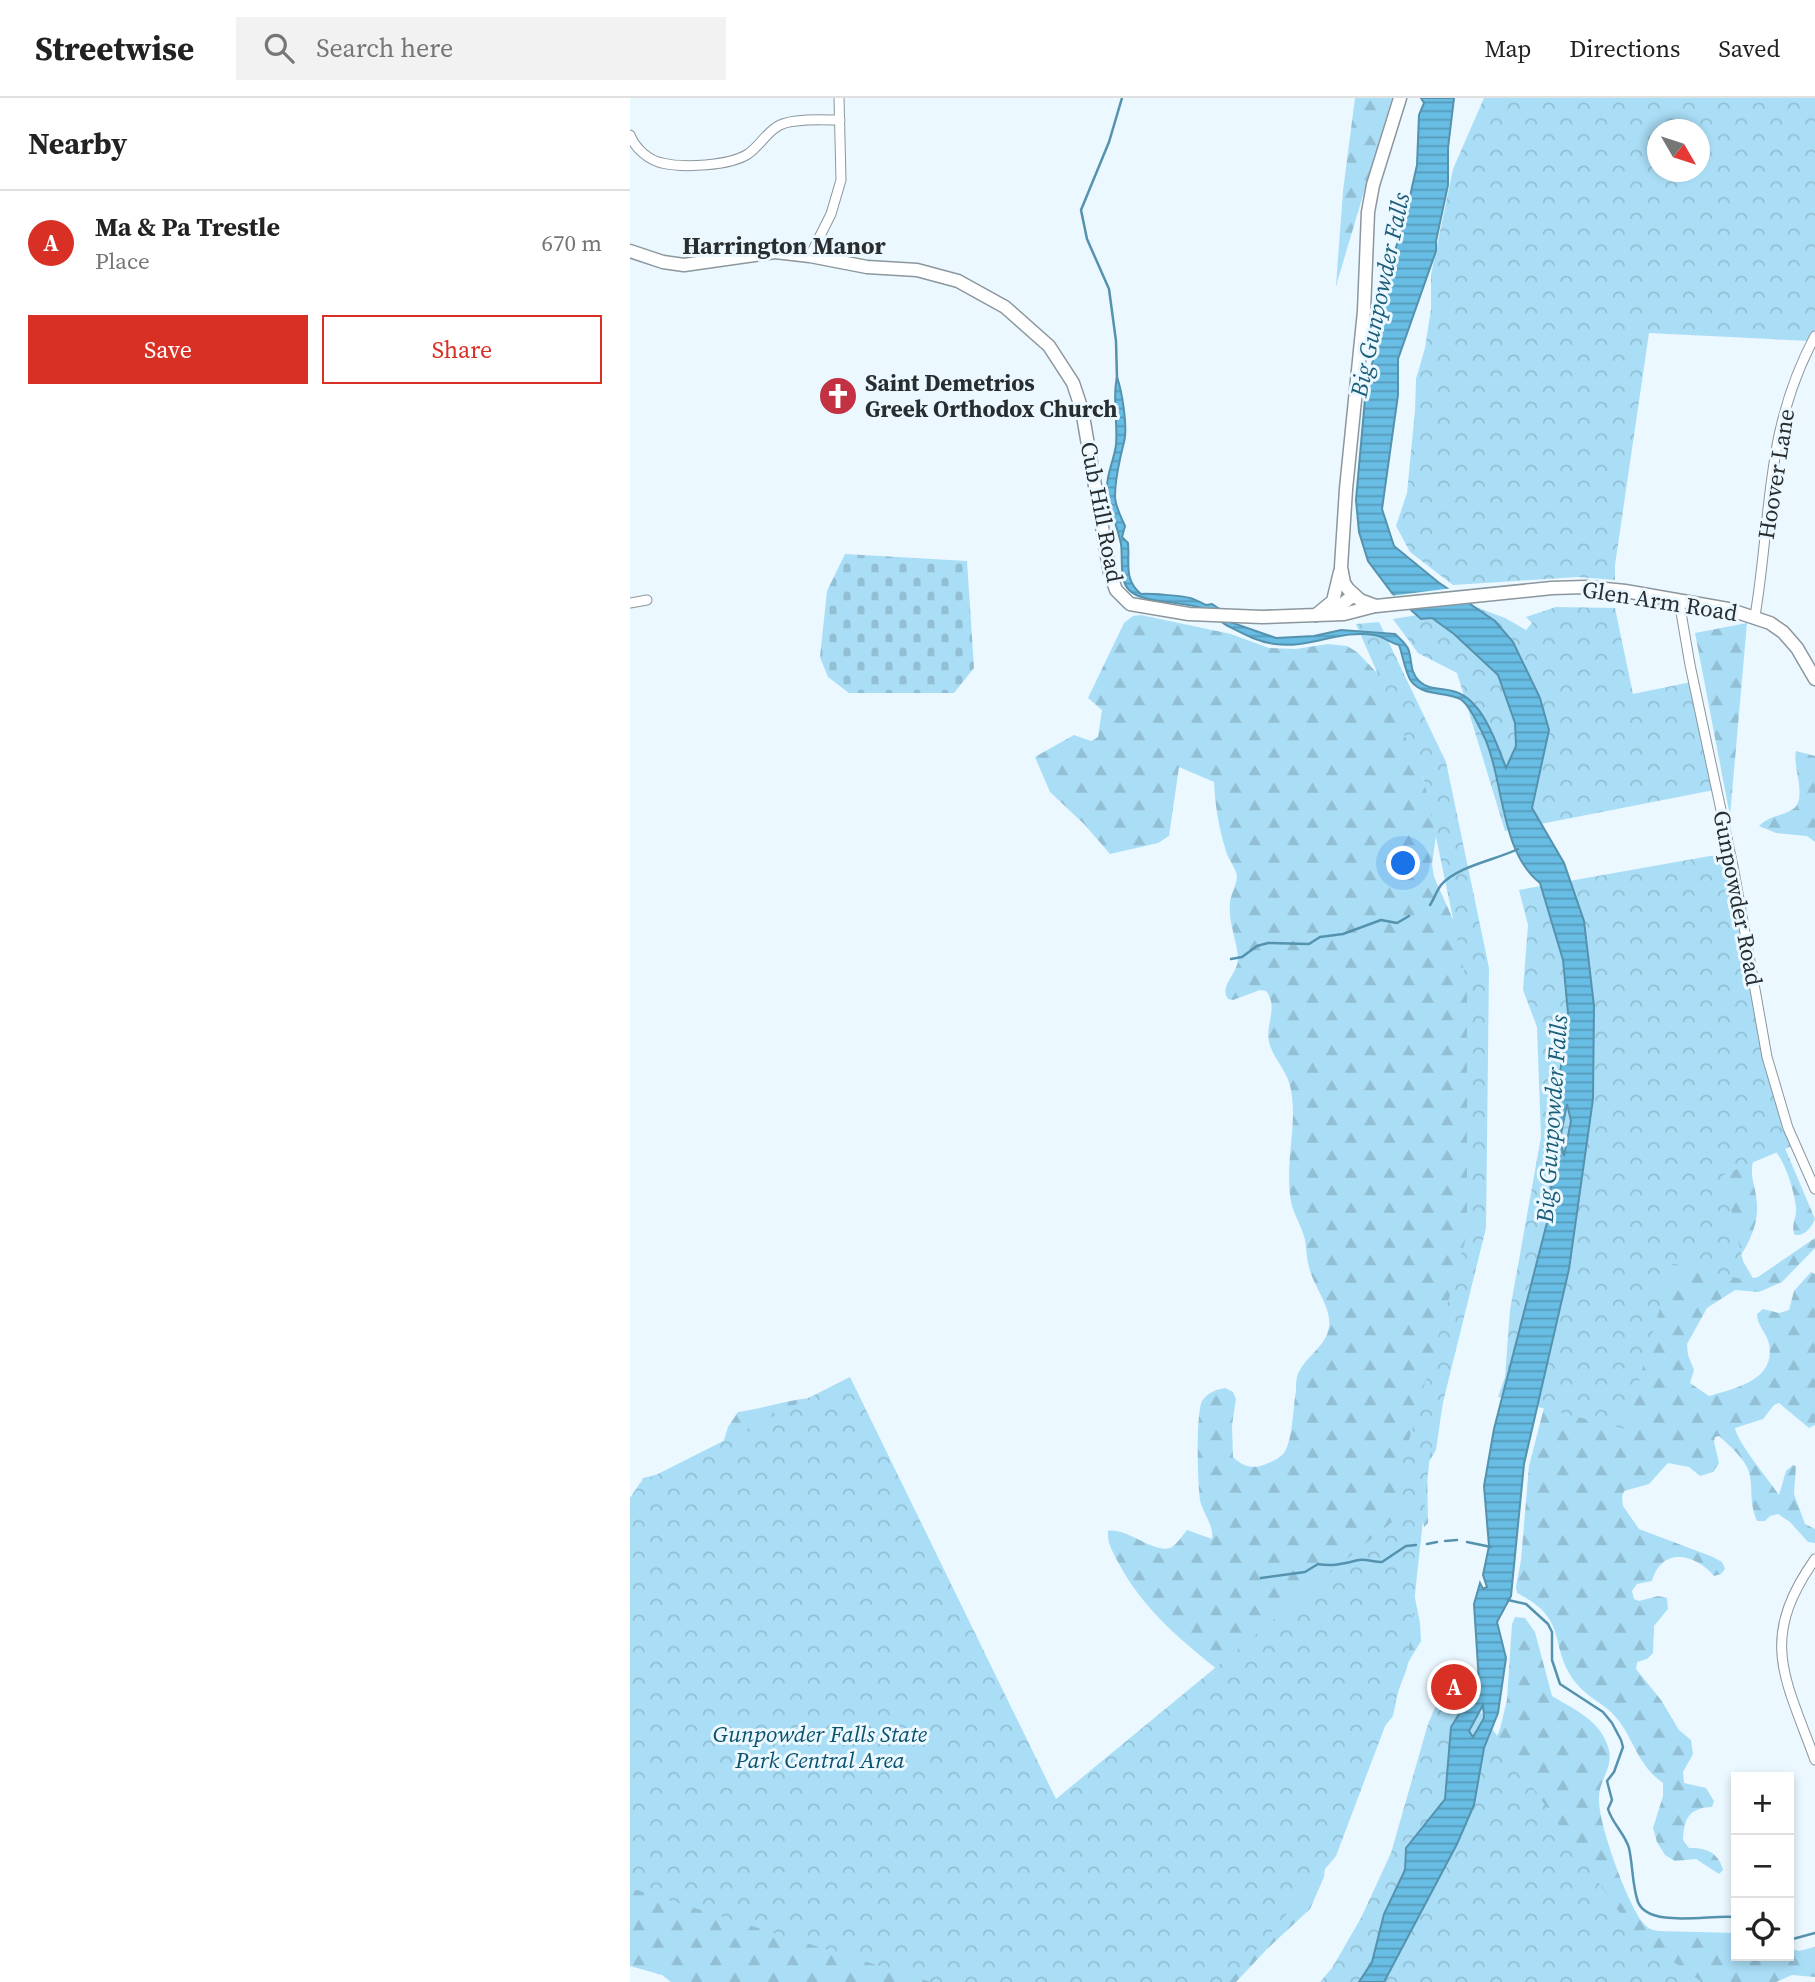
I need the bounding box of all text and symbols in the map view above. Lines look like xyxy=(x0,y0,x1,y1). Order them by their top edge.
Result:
search box xyxy=(236,17,726,80)
text: Streetwise xyxy=(35,26,194,71)
icon: search xyxy=(260,29,298,67)
text: Search here xyxy=(316,30,453,66)
text: Map xyxy=(1484,32,1531,65)
text: Directions xyxy=(1569,32,1680,65)
text: Saved xyxy=(1718,32,1780,65)
north arrow xyxy=(1647,119,1710,182)
text: Nearby xyxy=(28,123,127,164)
water label: Big Gunpowder Falls xyxy=(1342,189,1417,401)
text: Ma & Pa Trestle xyxy=(95,209,280,245)
text: A xyxy=(43,227,59,259)
text: 670 m xyxy=(541,227,602,259)
district label: Harrington Manor xyxy=(682,229,887,262)
text: Place xyxy=(95,245,150,277)
button: Save xyxy=(28,315,308,384)
button: Share xyxy=(322,315,602,384)
place label: Saint Demetrios Greek Orthodox Church xyxy=(865,367,1118,425)
church icon: Saint Demetrios Greek Orthodox Church xyxy=(817,375,859,417)
street label: Hoover Lane xyxy=(1750,406,1802,542)
street label: Cub Hill Road xyxy=(1073,439,1131,585)
street label: Glen Arm Road xyxy=(1580,573,1740,629)
street label: Gunpowder Road xyxy=(1705,808,1771,988)
your location xyxy=(1386,846,1420,880)
water label: Big Gunpowder Falls xyxy=(1528,1014,1575,1225)
pin: A xyxy=(1431,1661,1477,1713)
park label: Gunpowder Falls State Park Central Area xyxy=(713,1718,928,1776)
map controls xyxy=(1731,1772,1794,1961)
button: + xyxy=(1731,1772,1794,1835)
button: − xyxy=(1731,1835,1794,1898)
button: locate xyxy=(1731,1898,1794,1961)

